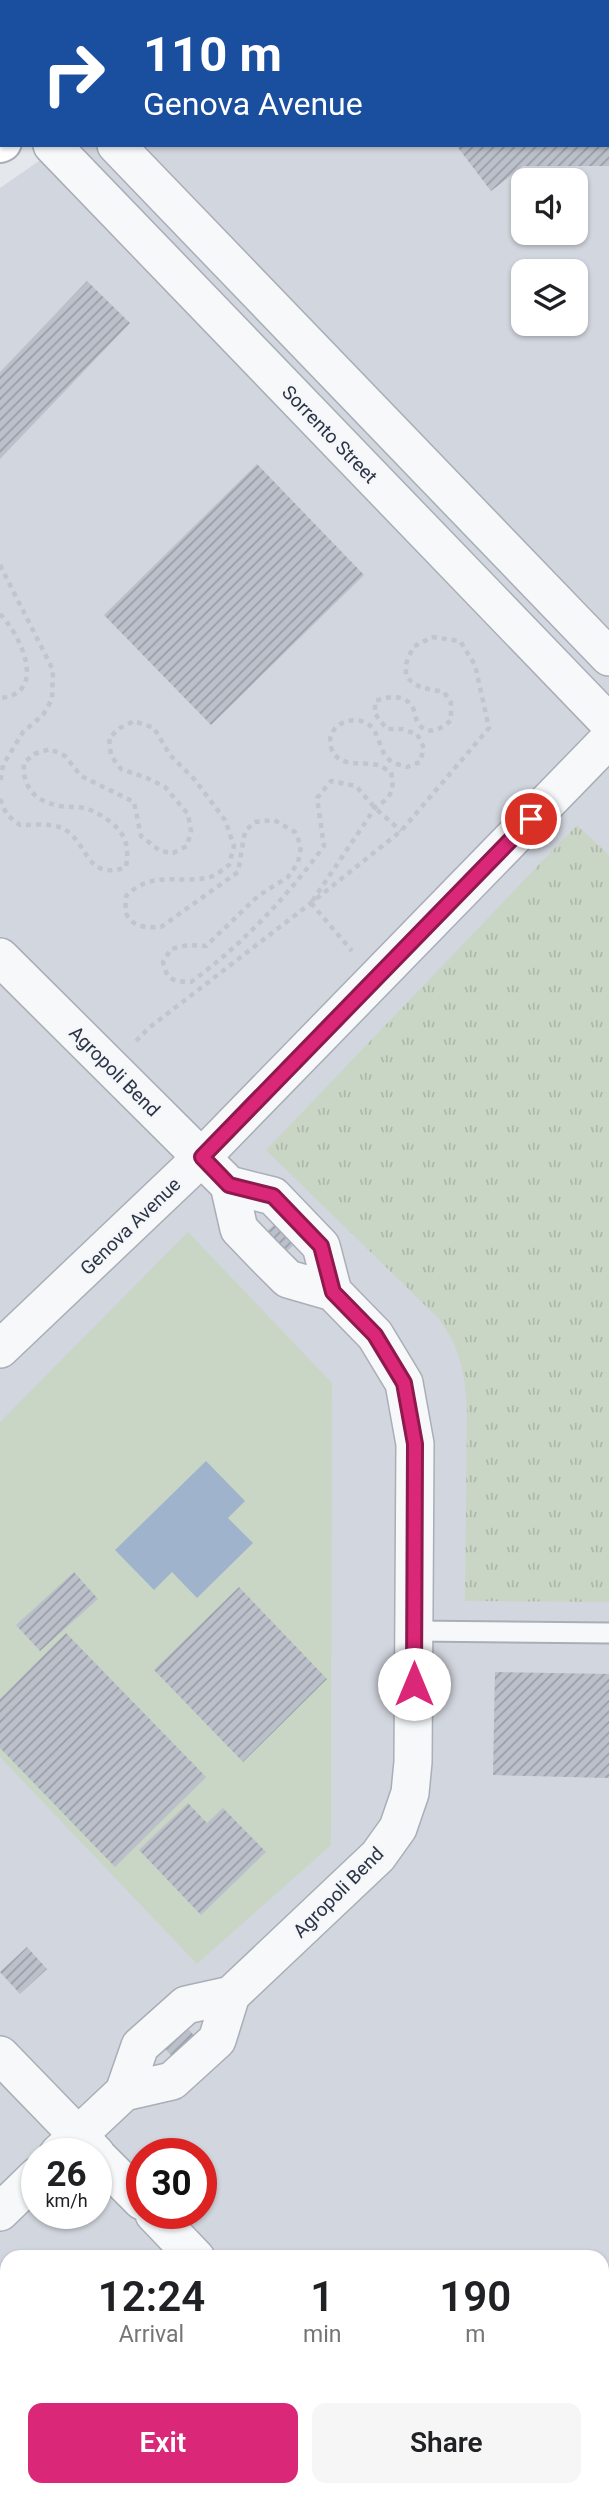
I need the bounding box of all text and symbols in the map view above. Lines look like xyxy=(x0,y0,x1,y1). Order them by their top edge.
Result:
text: 110 m xyxy=(143,26,282,83)
icon: right xyxy=(28,28,119,119)
text: Genova Avenue xyxy=(143,85,363,123)
map controls xyxy=(511,168,588,336)
button: sound xyxy=(511,168,588,245)
button: layers xyxy=(511,259,588,336)
street label: Sorrento Street xyxy=(277,381,382,488)
pin xyxy=(501,789,561,849)
icon: arrive xyxy=(512,800,550,838)
street label: Agropoli Bend xyxy=(65,1021,165,1121)
street label: Genova Avenue xyxy=(75,1173,185,1280)
position arrow xyxy=(377,1647,451,1721)
street label: Agropoli Bend xyxy=(288,1842,388,1942)
speed limit sign: 30 xyxy=(126,2138,217,2229)
text: 26 xyxy=(46,2154,87,2195)
text: km/h xyxy=(45,2190,88,2211)
text: 12:24 xyxy=(98,2272,205,2321)
text: 1 xyxy=(310,2272,334,2321)
text: 190 xyxy=(439,2272,511,2321)
text: Arrival xyxy=(119,2321,184,2348)
text: min xyxy=(303,2321,341,2348)
text: m xyxy=(465,2321,485,2348)
button: Exit xyxy=(28,2403,298,2483)
button: Share xyxy=(312,2403,581,2483)

